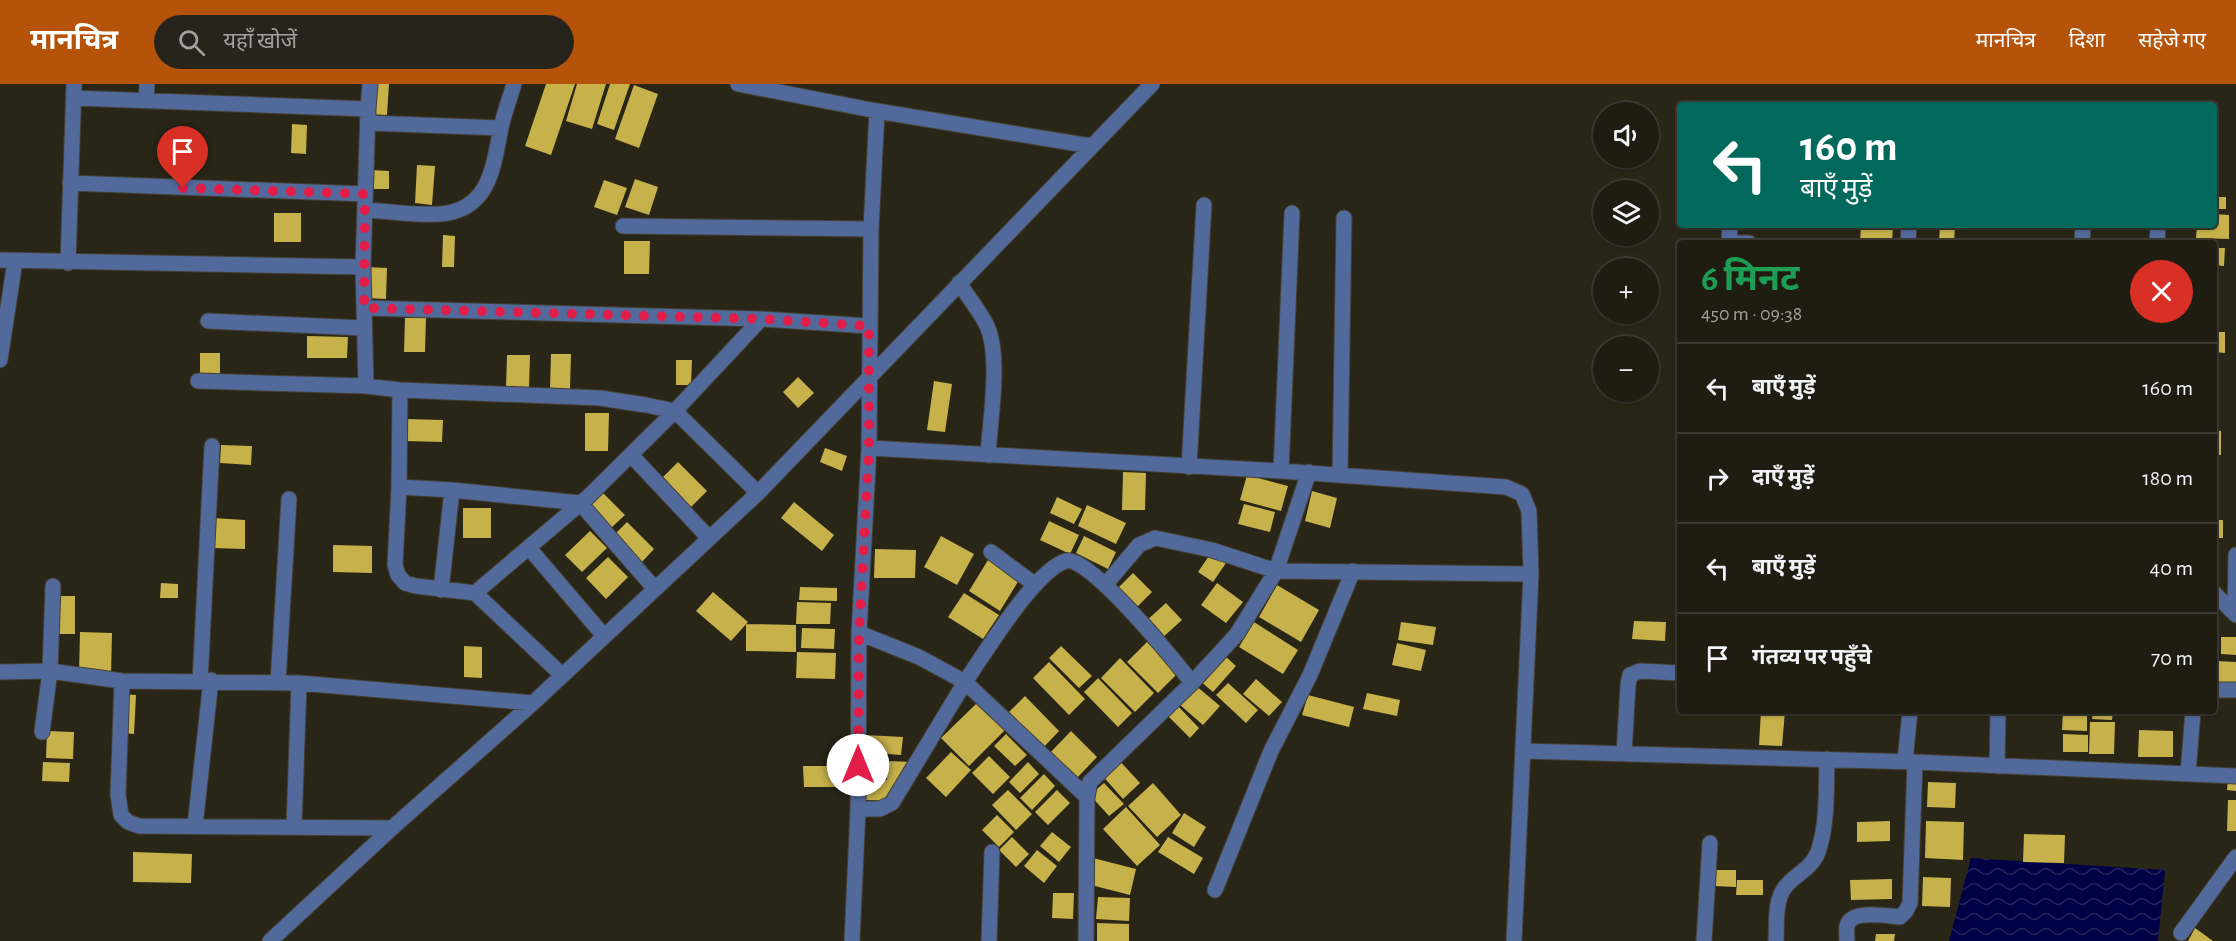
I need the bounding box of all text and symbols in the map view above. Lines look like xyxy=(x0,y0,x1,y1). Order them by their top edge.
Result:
search box xyxy=(154,15,574,69)
icon: search xyxy=(175,26,208,59)
text: मानचित्र xyxy=(30,27,118,55)
text: यहाँ खोजें xyxy=(223,30,297,52)
text: मानचित्र xyxy=(1976,30,2036,51)
text: दिशा xyxy=(2069,30,2105,51)
text: सहेजे गए xyxy=(2138,30,2206,51)
map controls xyxy=(1593,102,1659,402)
button: sound xyxy=(1593,102,1659,168)
pin xyxy=(157,126,208,188)
icon: left xyxy=(1701,126,1779,204)
text: 160 m xyxy=(1800,126,1898,168)
icon: arrive xyxy=(166,135,199,168)
text: बाएँ मुड़ें xyxy=(1800,175,1872,202)
button: layers xyxy=(1593,180,1659,246)
button: + xyxy=(1593,258,1659,324)
button: close xyxy=(2130,260,2193,323)
text: 6 मिनट xyxy=(1701,261,1799,297)
text: 450 m · 09:38 xyxy=(1701,304,1802,324)
button: − xyxy=(1593,336,1659,402)
icon: left xyxy=(1701,372,1734,405)
text: बाएँ मुड़ें xyxy=(1752,376,1816,398)
text: 160 m xyxy=(2142,377,2193,399)
icon: right xyxy=(1701,462,1734,495)
text: दाएँ मुड़ें xyxy=(1752,466,1814,488)
text: 180 m xyxy=(2142,467,2193,489)
icon: left xyxy=(1701,552,1734,585)
text: बाएँ मुड़ें xyxy=(1752,556,1816,578)
text: 40 m xyxy=(2150,557,2193,579)
icon: arrive xyxy=(1701,642,1734,675)
text: गंतव्य पर पहुँचे xyxy=(1752,646,1872,668)
text: 70 m xyxy=(2151,647,2193,669)
position arrow xyxy=(826,733,890,797)

